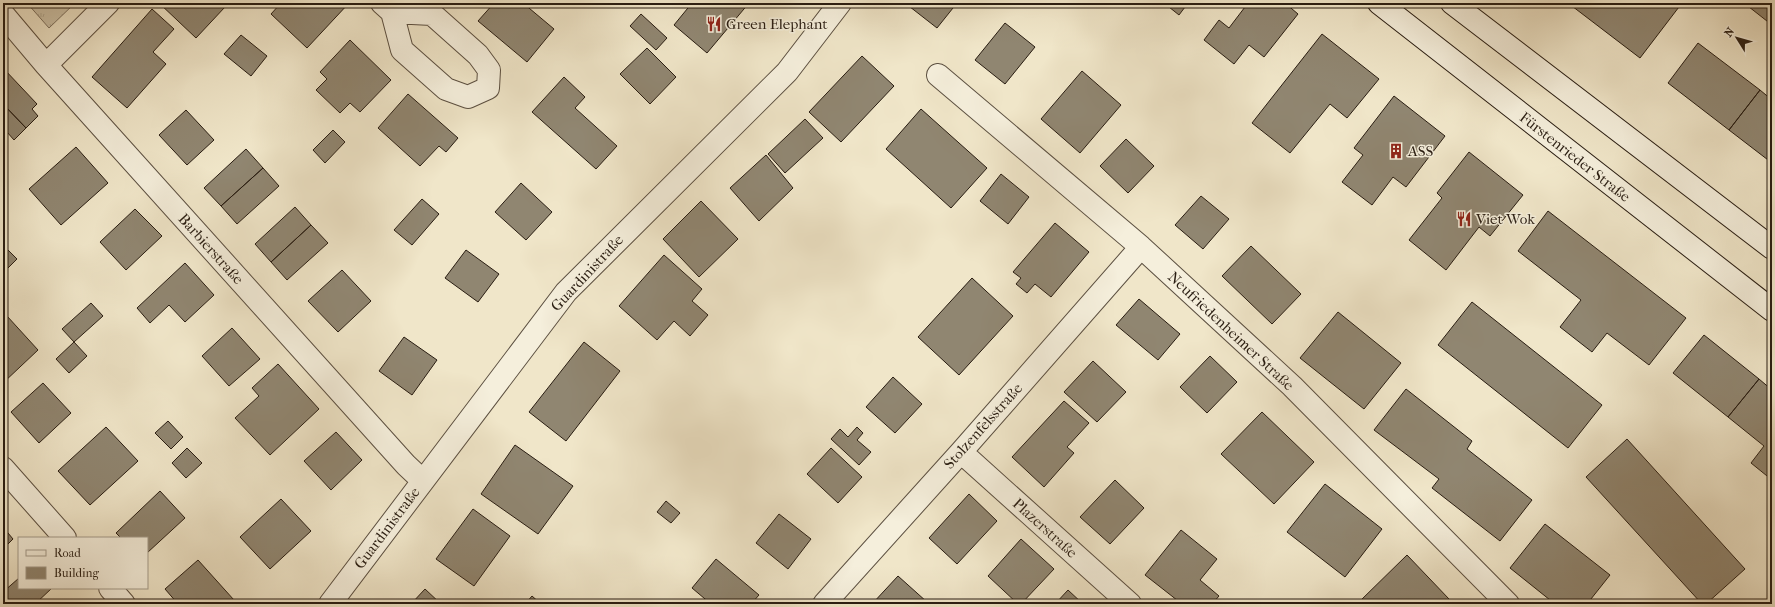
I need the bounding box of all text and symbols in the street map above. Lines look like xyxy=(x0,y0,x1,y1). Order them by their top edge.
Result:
restaurant icon: Green Elephant xyxy=(705,15,723,33)
place label: Green Elephant xyxy=(726,15,828,33)
north arrow xyxy=(1717,18,1757,58)
text: N xyxy=(1722,25,1738,40)
street label: Fürstenrieder Straße xyxy=(1516,108,1634,206)
building icon: ASS xyxy=(1387,142,1405,160)
place label: ASS xyxy=(1407,142,1433,160)
street label: Barbierstraße xyxy=(175,210,248,288)
restaurant icon: Viet Wok xyxy=(1455,210,1473,228)
place label: Viet Wok xyxy=(1475,210,1535,228)
street label: Guardinistraße xyxy=(547,231,627,315)
street label: Neufriedenheimer Straße xyxy=(1164,268,1298,395)
street label: Stolzenfelsstraße xyxy=(940,379,1027,473)
street label: Guardinistraße xyxy=(350,483,424,572)
street label: Plazerstraße xyxy=(1009,494,1081,562)
legend xyxy=(18,537,148,589)
text: Road xyxy=(54,546,81,560)
text: Building xyxy=(54,566,99,580)

